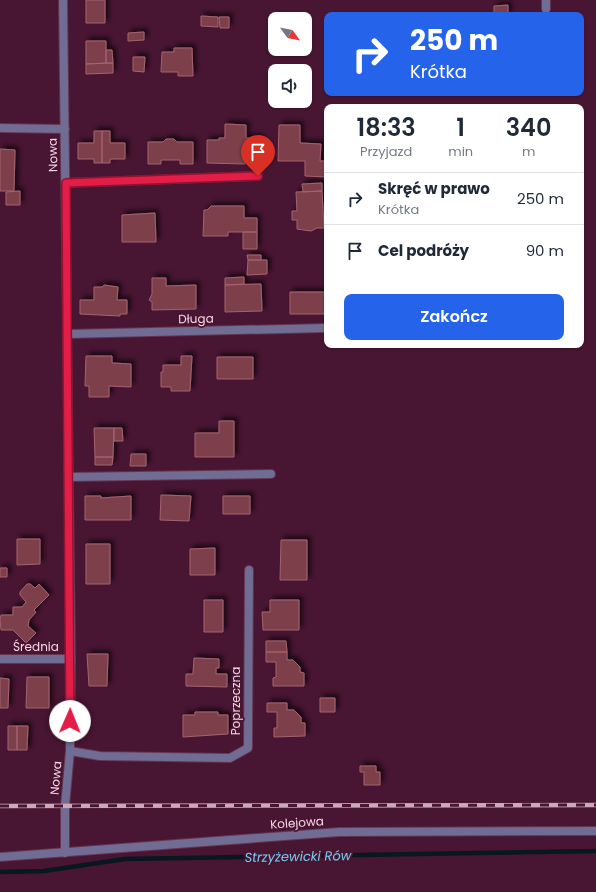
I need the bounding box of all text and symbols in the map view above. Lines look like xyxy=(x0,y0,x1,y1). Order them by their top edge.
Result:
north arrow xyxy=(268,12,312,56)
map controls xyxy=(268,12,312,108)
text: 250 m xyxy=(410,21,498,60)
icon: right xyxy=(344,28,396,80)
text: Krótka xyxy=(410,59,467,84)
button: sound xyxy=(268,64,312,108)
text: 18:33 xyxy=(357,111,416,144)
text: 1 xyxy=(456,111,465,144)
text: 340 xyxy=(506,111,551,144)
pin xyxy=(241,135,275,176)
street label: Nowa xyxy=(44,138,61,172)
icon: arrive xyxy=(247,141,269,163)
text: Przyjazd xyxy=(360,142,412,161)
text: min xyxy=(448,142,473,161)
text: m xyxy=(522,142,535,161)
text: Skręć w prawo xyxy=(378,178,490,199)
icon: right xyxy=(344,188,366,210)
text: 250 m xyxy=(517,188,564,209)
text: Krótka xyxy=(378,200,419,219)
icon: arrive xyxy=(344,240,366,262)
text: Cel podróży xyxy=(378,240,469,261)
text: 90 m xyxy=(526,240,564,261)
button: Zakończ xyxy=(344,294,564,340)
street label: Długa xyxy=(178,310,214,327)
street label: Średnia xyxy=(13,638,59,655)
street label: Poprzeczna xyxy=(227,667,244,735)
position arrow xyxy=(49,700,91,742)
street label: Nowa xyxy=(46,760,65,796)
street label: Kolejowa xyxy=(270,812,324,833)
water label: Strzyżewicki Rów xyxy=(244,846,353,867)

